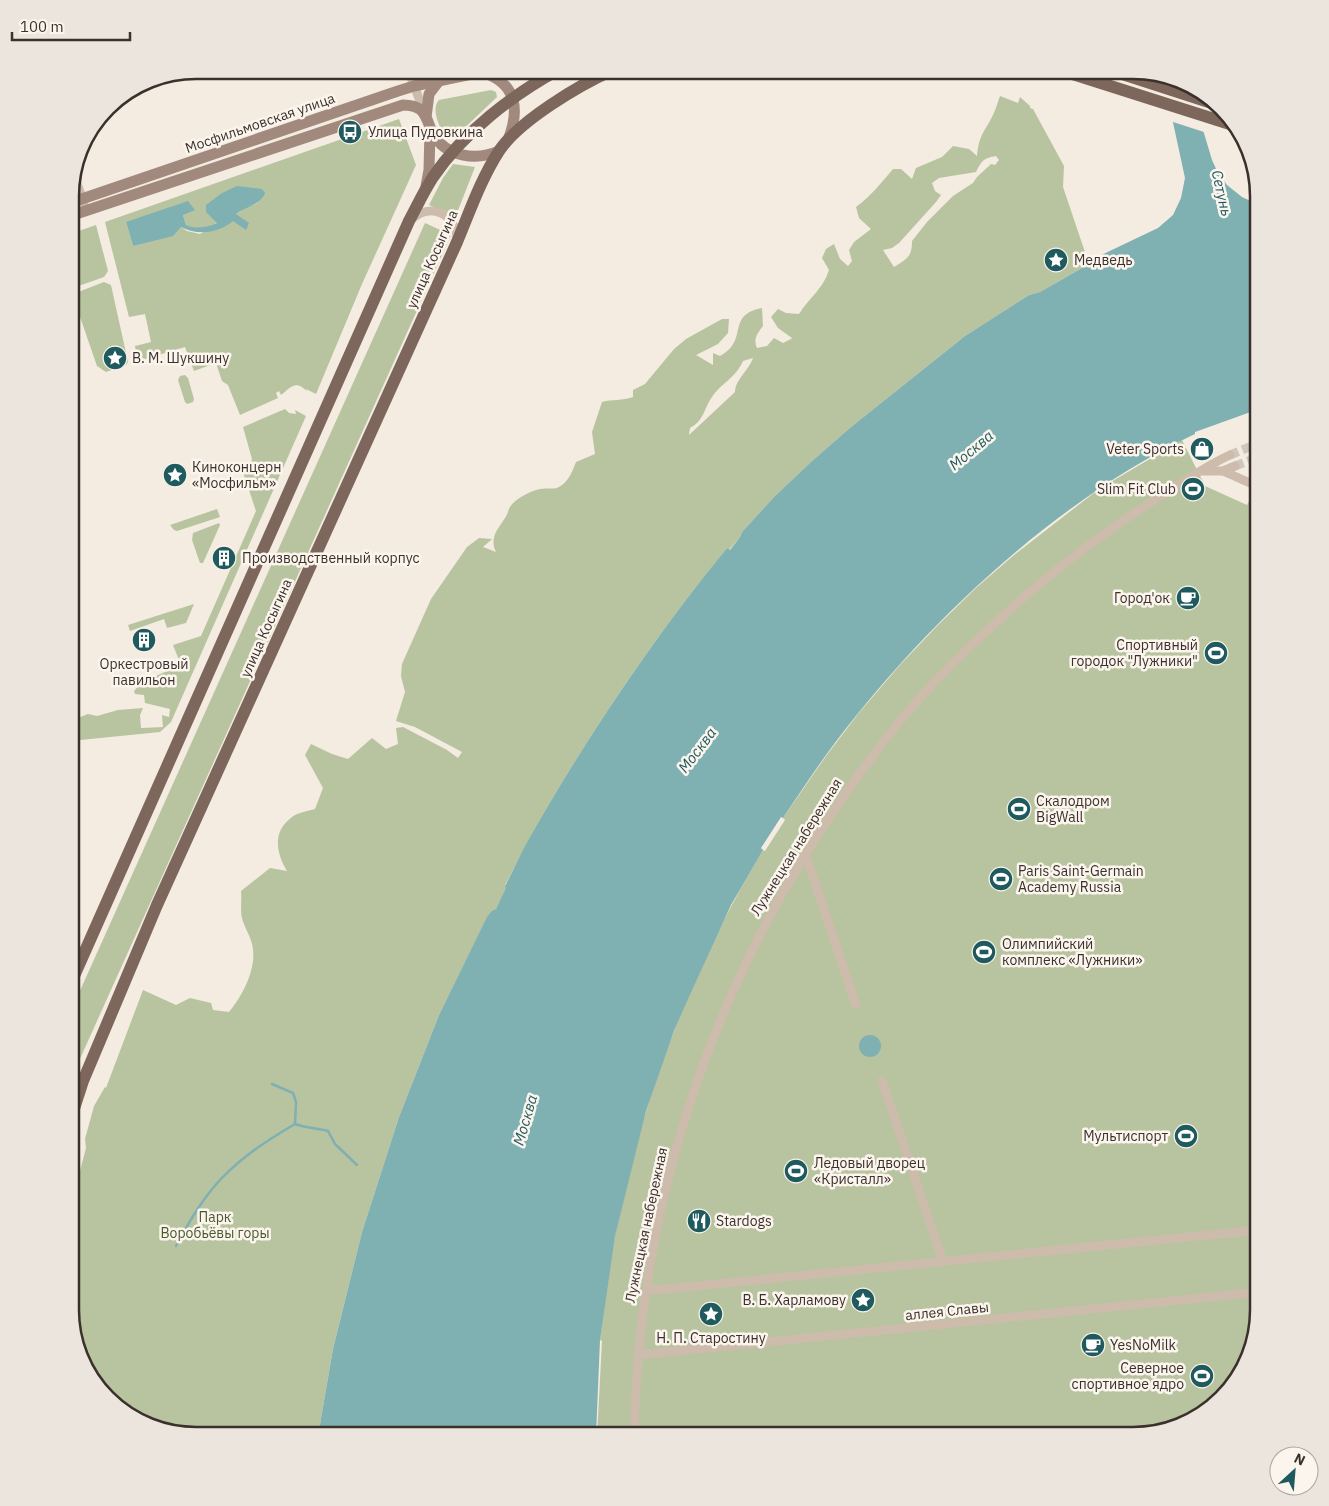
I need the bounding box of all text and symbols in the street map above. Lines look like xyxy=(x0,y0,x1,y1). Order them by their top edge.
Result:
scale bar xyxy=(12,10,130,42)
text: 100 m xyxy=(20,17,64,36)
street label: Мосфильмовская улица xyxy=(183,89,338,157)
bus stop icon: Улица Пудовкина xyxy=(337,119,363,145)
place label: Улица Пудовкина xyxy=(368,123,483,141)
water label: Сетунь xyxy=(1207,168,1237,218)
street label: улица Косыгина xyxy=(402,206,462,311)
place icon: Медведь xyxy=(1043,247,1069,273)
place label: Медведь xyxy=(1074,251,1133,269)
place icon: В. М. Шукшину xyxy=(102,345,128,371)
place label: В. М. Шукшину xyxy=(132,349,229,367)
water label: Москва xyxy=(945,426,997,474)
shop icon: Veter Sports xyxy=(1189,436,1215,462)
place label: Veter Sports xyxy=(1106,440,1184,458)
place label: Киноконцерн «Мосфильм» xyxy=(192,458,281,492)
place icon: Киноконцерн «Мосфильм» xyxy=(162,462,188,488)
sports icon: Slim Fit Club xyxy=(1180,476,1206,502)
place label: Slim Fit Club xyxy=(1097,480,1176,498)
building icon: Производственный корпус xyxy=(211,545,237,571)
place label: Производственный корпус xyxy=(242,549,420,567)
street label: улица Косыгина xyxy=(236,575,296,680)
cafe icon: Город'ок xyxy=(1175,585,1201,611)
place label: Город'ок xyxy=(1114,589,1170,607)
building icon: Оркестровый павильон xyxy=(131,627,157,653)
place label: Спортивный городок "Лужники" xyxy=(1071,636,1198,670)
sports icon: Спортивный городок "Лужники" xyxy=(1203,640,1229,666)
place label: Оркестровый павильон xyxy=(99,655,189,689)
water label: Москва xyxy=(674,723,720,777)
street label: Лужнецкая набережная xyxy=(746,775,846,919)
place label: Скалодром BigWall xyxy=(1036,792,1110,826)
sports icon: Скалодром BigWall xyxy=(1006,796,1032,822)
place label: Paris Saint-Germain Academy Russia xyxy=(1018,862,1144,896)
sports icon: Paris Saint-Germain Academy Russia xyxy=(988,866,1014,892)
place label: Олимпийский комплекс «Лужники» xyxy=(1002,935,1143,969)
sports icon: Олимпийский комплекс «Лужники» xyxy=(971,939,997,965)
water label: Москва xyxy=(509,1092,541,1148)
sports icon: Мультиспорт xyxy=(1173,1123,1199,1149)
place label: Мультиспорт xyxy=(1083,1127,1168,1145)
street label: Лужнецкая набережная xyxy=(621,1146,671,1304)
place label: Ледовый дворец «Кристалл» xyxy=(814,1154,926,1188)
sports icon: Ледовый дворец «Кристалл» xyxy=(783,1158,809,1184)
park label: Парк Воробьёвы горы xyxy=(160,1208,270,1242)
restaurant icon: Stardogs xyxy=(686,1208,712,1234)
place label: Stardogs xyxy=(716,1212,772,1230)
place icon: В. Б. Харламову xyxy=(850,1287,876,1313)
place label: В. Б. Харламову xyxy=(742,1291,846,1309)
street label: аллея Славы xyxy=(904,1298,990,1324)
place icon: Н. П. Старостину xyxy=(698,1301,724,1327)
place label: Н. П. Старостину xyxy=(656,1329,766,1347)
cafe icon: YesNoMilk xyxy=(1080,1332,1106,1358)
place label: YesNoMilk xyxy=(1110,1336,1177,1354)
place label: Северное спортивное ядро xyxy=(1072,1359,1184,1393)
sports icon: Северное спортивное ядро xyxy=(1189,1363,1215,1389)
north arrow xyxy=(1269,1446,1319,1496)
text: N xyxy=(1291,1449,1308,1470)

